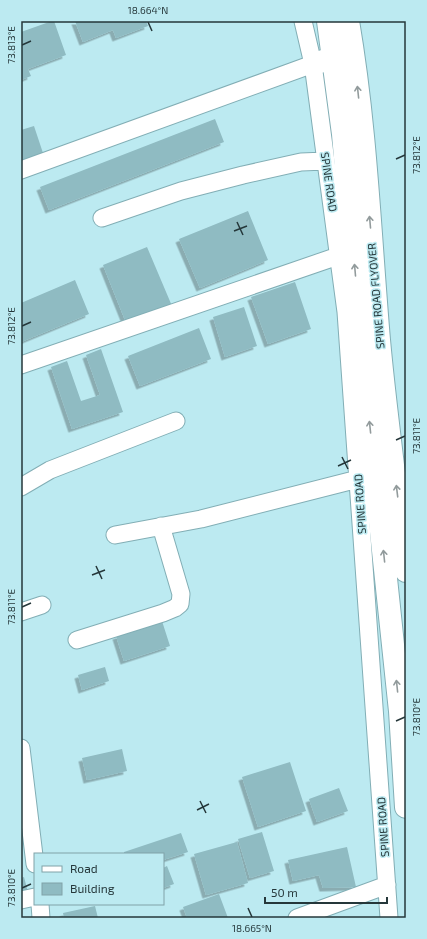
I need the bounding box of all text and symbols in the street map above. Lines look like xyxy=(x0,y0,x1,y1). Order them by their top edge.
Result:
text: 18.664°N xyxy=(128,4,168,16)
text: 73.813°E xyxy=(5,26,17,64)
one-way arrow xyxy=(354,86,362,99)
text: 73.812°E xyxy=(410,136,422,174)
street label: SPINE ROAD xyxy=(319,151,340,213)
one-way arrow xyxy=(366,216,373,229)
street label: SPINE ROAD FLYOVER xyxy=(364,242,387,350)
one-way arrow xyxy=(351,264,359,277)
text: 73.812°E xyxy=(5,307,17,345)
text: 73.811°E xyxy=(410,417,422,454)
one-way arrow xyxy=(366,421,374,434)
street label: SPINE ROAD xyxy=(351,474,368,535)
one-way arrow xyxy=(393,484,400,497)
one-way arrow xyxy=(380,550,388,563)
text: 73.811°E xyxy=(5,588,17,625)
one-way arrow xyxy=(394,680,401,693)
text: 73.810°E xyxy=(410,697,422,736)
street label: SPINE ROAD xyxy=(374,797,391,858)
legend xyxy=(34,853,164,905)
text: Road xyxy=(70,861,98,875)
text: 73.810°E xyxy=(5,868,17,907)
scale bar xyxy=(265,879,387,905)
text: Building xyxy=(70,881,115,895)
text: 50 m xyxy=(271,885,298,899)
text: 18.665°N xyxy=(232,922,272,934)

